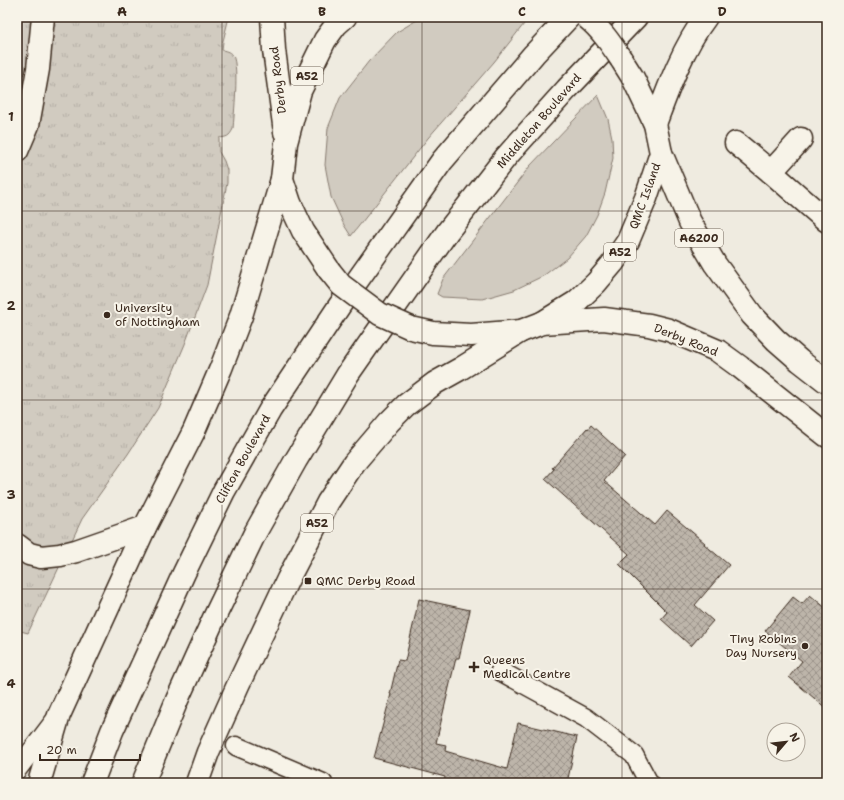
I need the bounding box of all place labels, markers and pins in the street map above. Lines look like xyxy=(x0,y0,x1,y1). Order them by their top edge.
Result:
place label: University of Nottingham xyxy=(115,300,200,330)
marker: University of Nottingham xyxy=(102,310,112,320)
place label: QMC Derby Road xyxy=(316,573,416,589)
marker: QMC Derby Road xyxy=(303,576,313,586)
place label: Tiny Robins Day Nursery xyxy=(725,631,797,661)
marker: Tiny Robins Day Nursery xyxy=(800,641,810,651)
place label: Queens Medical Centre xyxy=(483,652,571,682)
marker: Queens Medical Centre xyxy=(468,661,480,673)

